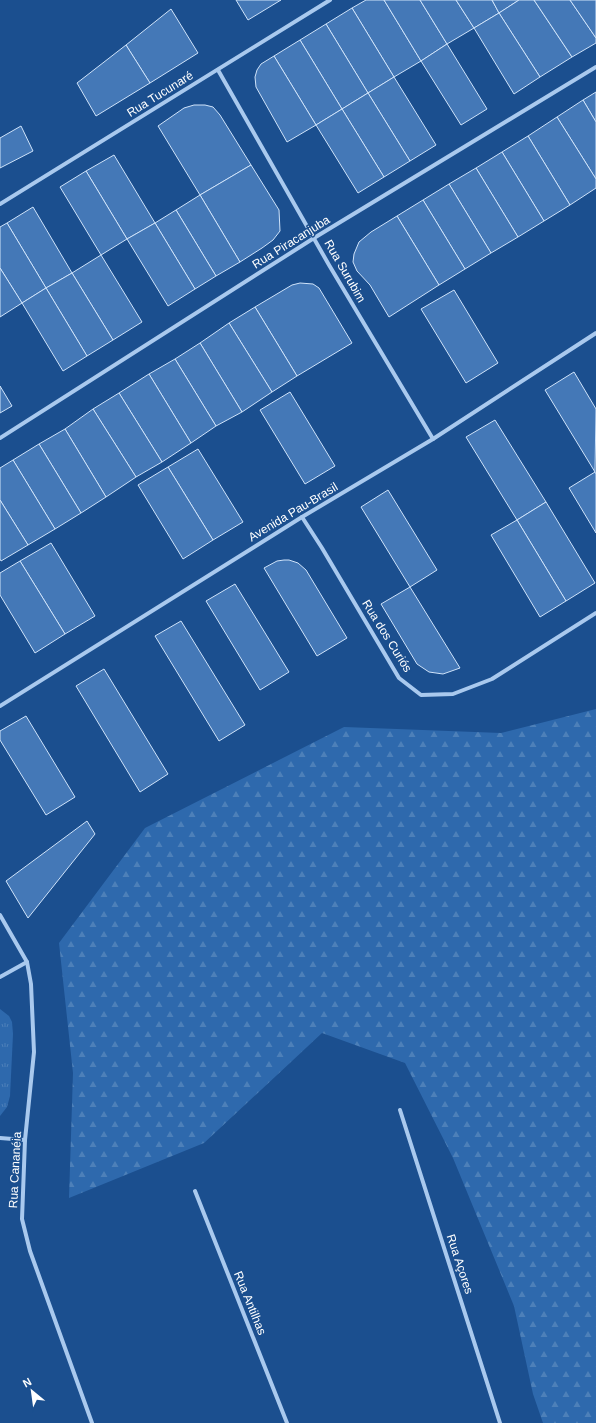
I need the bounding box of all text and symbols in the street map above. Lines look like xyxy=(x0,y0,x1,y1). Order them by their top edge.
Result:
street label: Rua Tucunaré xyxy=(124,68,196,120)
street label: Rua Piracanjuba xyxy=(250,212,333,271)
street label: Rua Surubim xyxy=(321,237,369,305)
street label: Avenida Pau-Brasil xyxy=(246,480,340,544)
street label: Rua dos Curiós xyxy=(359,597,415,675)
street label: Rua Cananéia xyxy=(6,1131,24,1209)
street label: Rua Açores xyxy=(444,1232,476,1296)
street label: Rua Antilhas xyxy=(231,1269,269,1337)
north arrow xyxy=(12,1371,52,1411)
text: N xyxy=(21,1375,34,1389)

